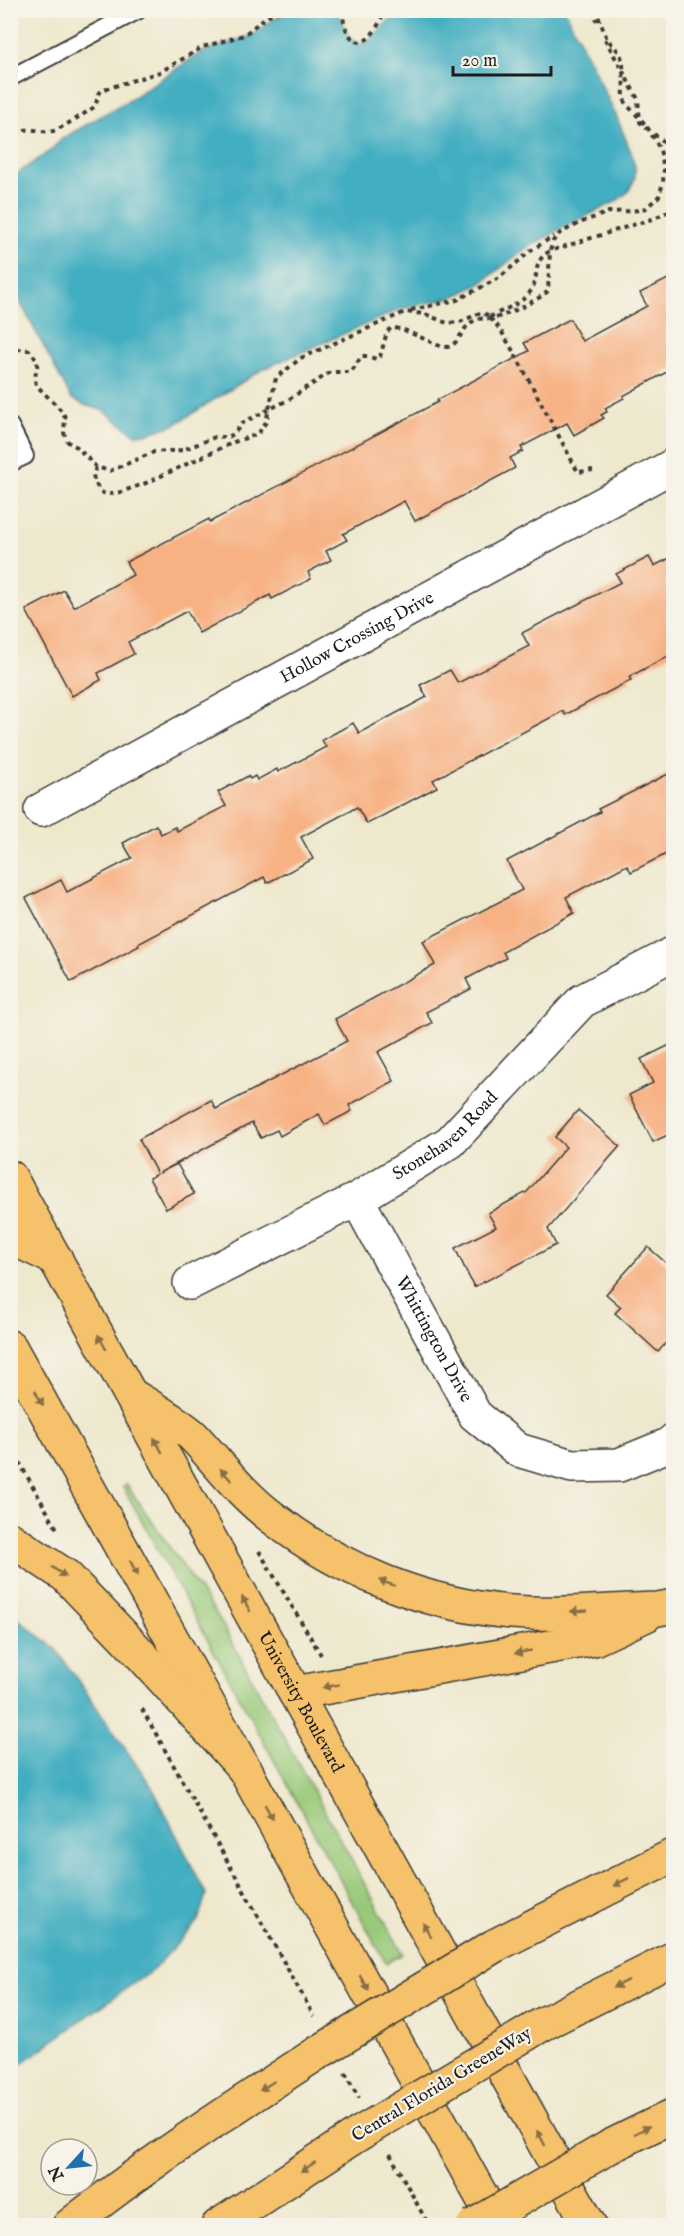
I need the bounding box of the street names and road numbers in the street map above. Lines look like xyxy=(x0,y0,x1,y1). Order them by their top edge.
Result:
street label: Hollow Crossing Drive xyxy=(276,587,438,689)
street label: Stonehaven Road xyxy=(388,1086,503,1186)
street label: Whittington Drive xyxy=(390,1272,477,1406)
street label: University Boulevard xyxy=(252,1627,349,1777)
street label: Central Florida GreeneWay xyxy=(348,2022,536,2148)

